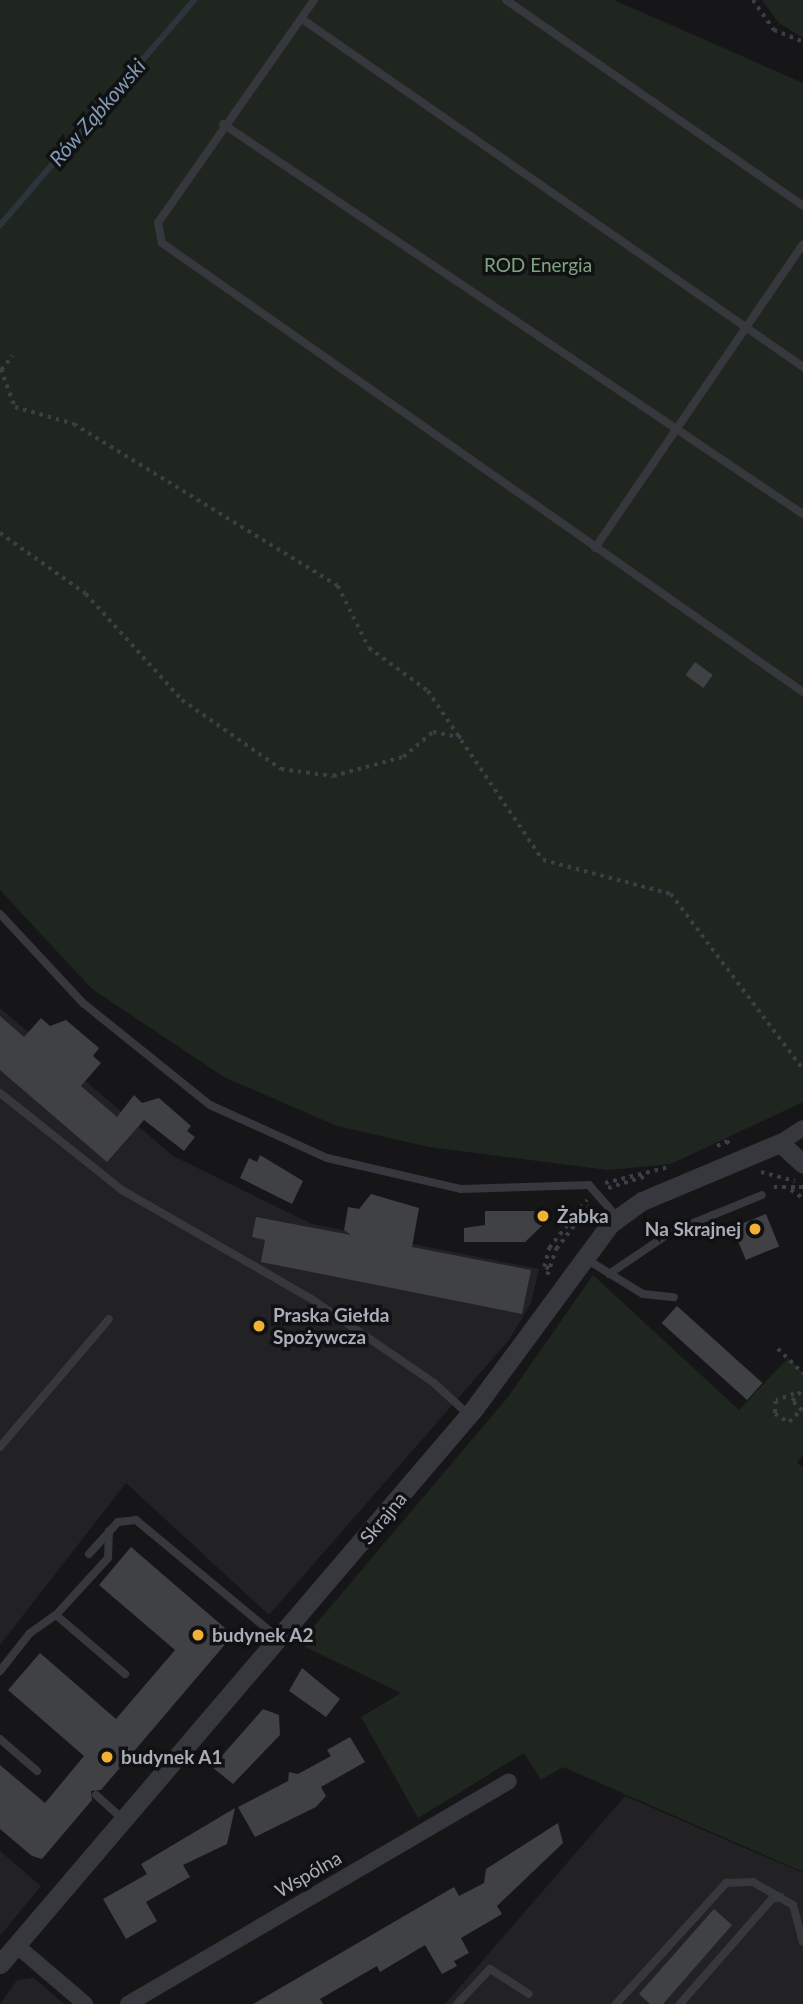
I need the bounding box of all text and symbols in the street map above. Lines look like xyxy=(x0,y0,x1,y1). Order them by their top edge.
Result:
water label: Rów Ząbkowski xyxy=(44,53,150,171)
park label: ROD Energia xyxy=(484,254,592,276)
place label: Żabka xyxy=(557,1205,609,1227)
marker: Żabka xyxy=(535,1208,551,1224)
place label: Na Skrajnej xyxy=(645,1218,741,1240)
marker: Na Skrajnej xyxy=(747,1221,763,1237)
place label: Praska Giełda Spożywcza xyxy=(273,1304,389,1348)
marker: Praska Giełda Spożywcza xyxy=(251,1318,267,1334)
street label: Skrajna xyxy=(355,1487,411,1549)
place label: budynek A2 xyxy=(212,1624,314,1646)
marker: budynek A2 xyxy=(190,1627,206,1643)
place label: budynek A1 xyxy=(121,1746,223,1768)
marker: budynek A1 xyxy=(99,1749,115,1765)
street label: Wspólna xyxy=(271,1846,345,1902)

